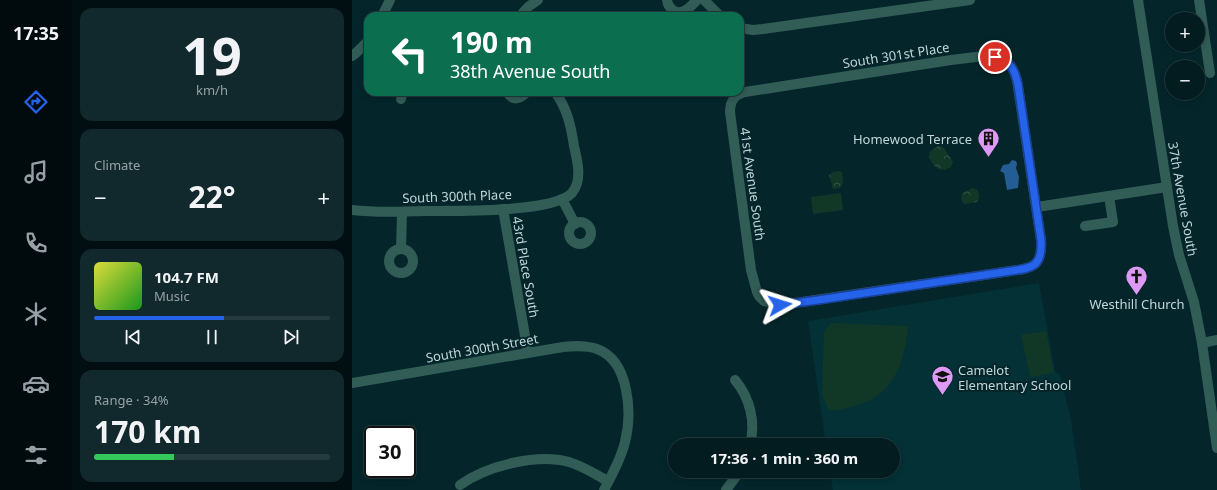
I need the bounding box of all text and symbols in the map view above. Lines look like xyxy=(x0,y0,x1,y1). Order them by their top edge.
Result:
map controls xyxy=(1165,12,1205,100)
button: + xyxy=(1165,12,1205,52)
text: 19 xyxy=(182,19,242,90)
text: 17:35 xyxy=(13,21,59,45)
text: 190 m xyxy=(450,23,533,61)
icon: left xyxy=(384,28,436,80)
street label: South 301st Place xyxy=(841,38,951,72)
pin xyxy=(978,40,1012,74)
icon: arrive xyxy=(984,46,1006,68)
text: 38th Avenue South xyxy=(450,59,610,83)
button: − xyxy=(1165,60,1205,100)
text: km/h xyxy=(196,81,228,99)
icon: directions xyxy=(22,88,50,116)
street label: 41st Avenue South xyxy=(736,126,770,242)
building icon: Homewood Terrace xyxy=(975,126,1001,159)
place label: Homewood Terrace xyxy=(853,130,972,148)
street label: 37th Avenue South xyxy=(1164,140,1202,258)
text: Climate xyxy=(94,156,140,174)
icon: music xyxy=(22,158,50,186)
text: 22° xyxy=(188,176,236,217)
text: − xyxy=(94,182,107,212)
text: + xyxy=(317,182,330,212)
street label: South 300th Place xyxy=(402,185,512,207)
street label: 43rd Place South xyxy=(508,215,544,319)
icon: phone xyxy=(22,229,50,257)
church icon: Westhill Church xyxy=(1124,263,1150,296)
text: 104.7 FM xyxy=(154,267,219,287)
position arrow xyxy=(759,284,801,326)
text: Music xyxy=(154,287,190,305)
place label: Westhill Church xyxy=(1089,295,1185,313)
icon: climate xyxy=(22,300,50,328)
icon: previous xyxy=(122,326,144,348)
icon: pause xyxy=(201,326,223,348)
icon: next xyxy=(280,326,302,348)
street label: South 300th Street xyxy=(424,329,540,367)
place label: Camelot Elementary School xyxy=(958,361,1071,394)
school or university icon: Camelot Elementary School xyxy=(930,364,956,397)
icon: car xyxy=(22,370,50,398)
text: Range · 34% xyxy=(94,391,169,409)
text: 170 km xyxy=(94,411,201,452)
speed limit sign: 30 xyxy=(364,426,416,478)
icon: filters xyxy=(22,441,50,469)
text: 17:36 · 1 min · 360 m xyxy=(710,448,858,468)

